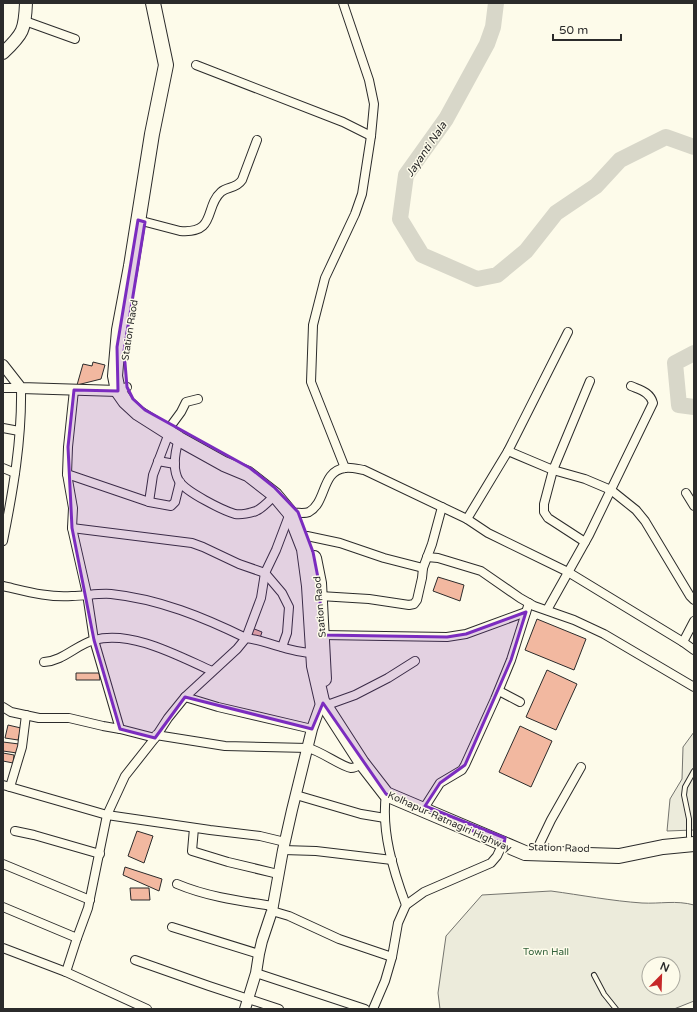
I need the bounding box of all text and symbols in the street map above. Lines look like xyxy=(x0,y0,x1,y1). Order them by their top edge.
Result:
scale bar xyxy=(553,16,621,42)
text: 50 m xyxy=(559,23,588,37)
water label: Jayanti Nala xyxy=(403,119,450,179)
street label: Station Raod xyxy=(119,299,141,361)
street label: Station Raod xyxy=(311,576,329,638)
street label: Kolhapur-Ratnagiri Highway xyxy=(386,789,514,855)
street label: Station Raod xyxy=(528,841,590,855)
park label: Town Hall xyxy=(523,946,569,958)
north arrow xyxy=(641,956,681,996)
text: N xyxy=(658,960,671,975)

